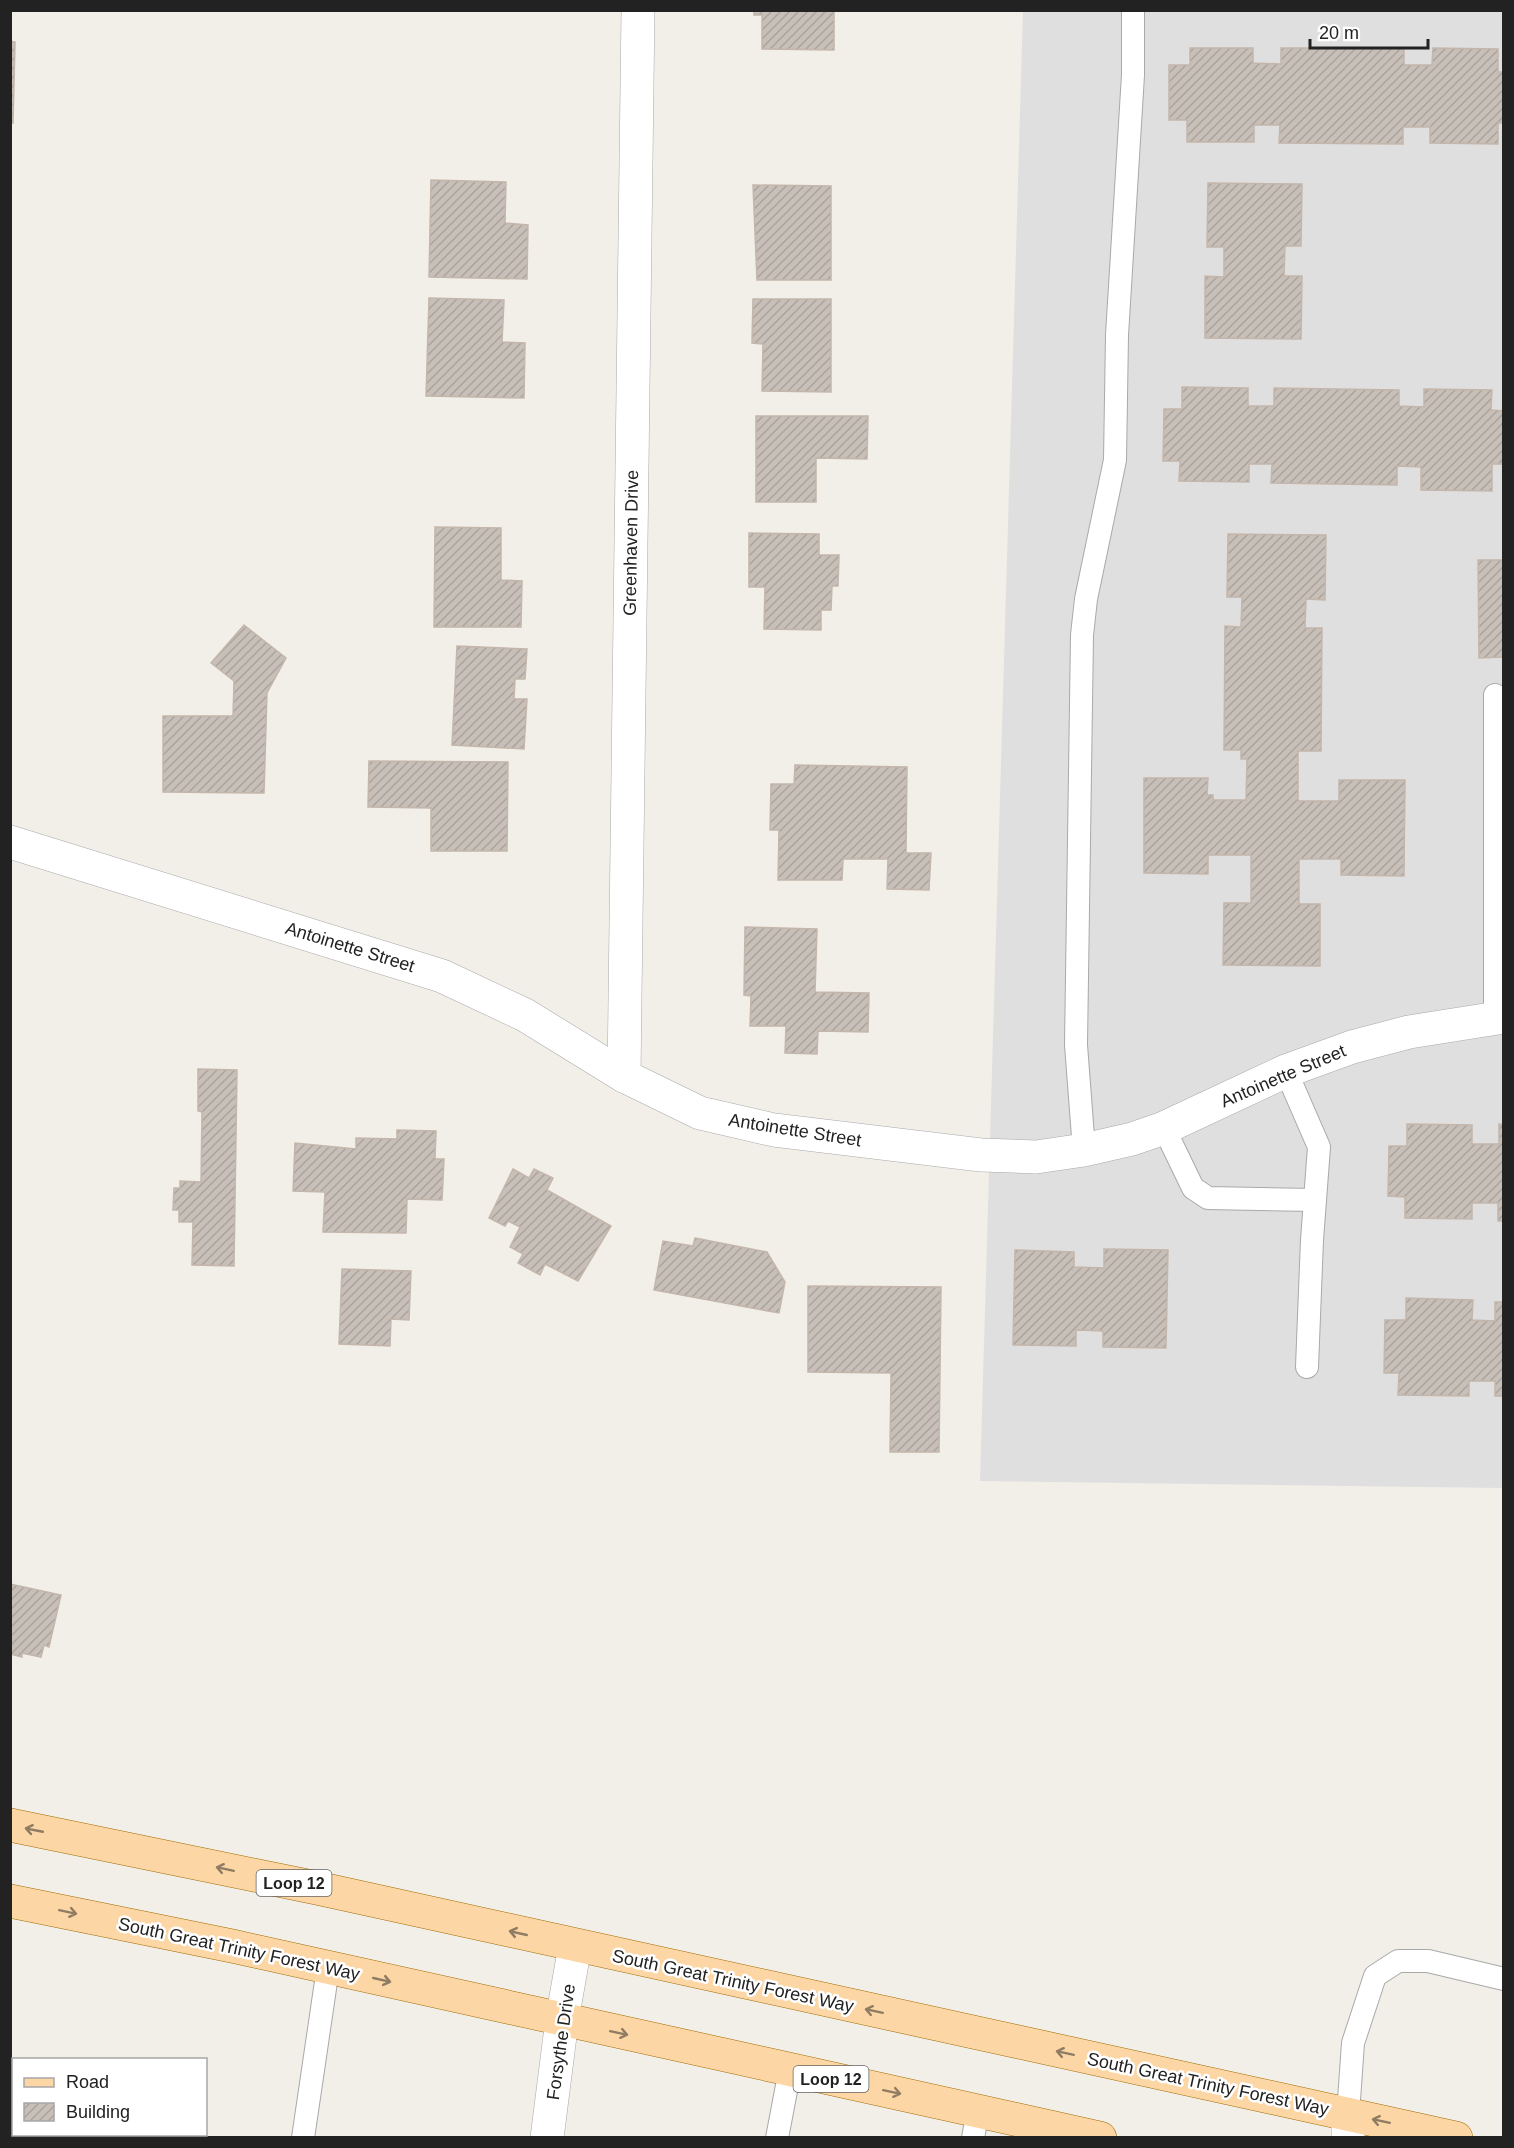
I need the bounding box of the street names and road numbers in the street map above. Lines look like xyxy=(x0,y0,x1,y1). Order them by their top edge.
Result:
street label: Greenhaven Drive xyxy=(620,470,642,616)
street label: Antoinette Street xyxy=(283,918,417,976)
street label: Antoinette Street xyxy=(1217,1041,1349,1111)
street label: Antoinette Street xyxy=(727,1110,863,1150)
road number: Loop 12 xyxy=(256,1870,332,1896)
street label: South Great Trinity Forest Way xyxy=(116,1914,362,1984)
street label: South Great Trinity Forest Way xyxy=(610,1946,856,2016)
street label: Forsythe Drive xyxy=(543,1983,579,2101)
street label: South Great Trinity Forest Way xyxy=(1085,2049,1331,2119)
road number: Loop 12 xyxy=(794,2066,868,2092)

